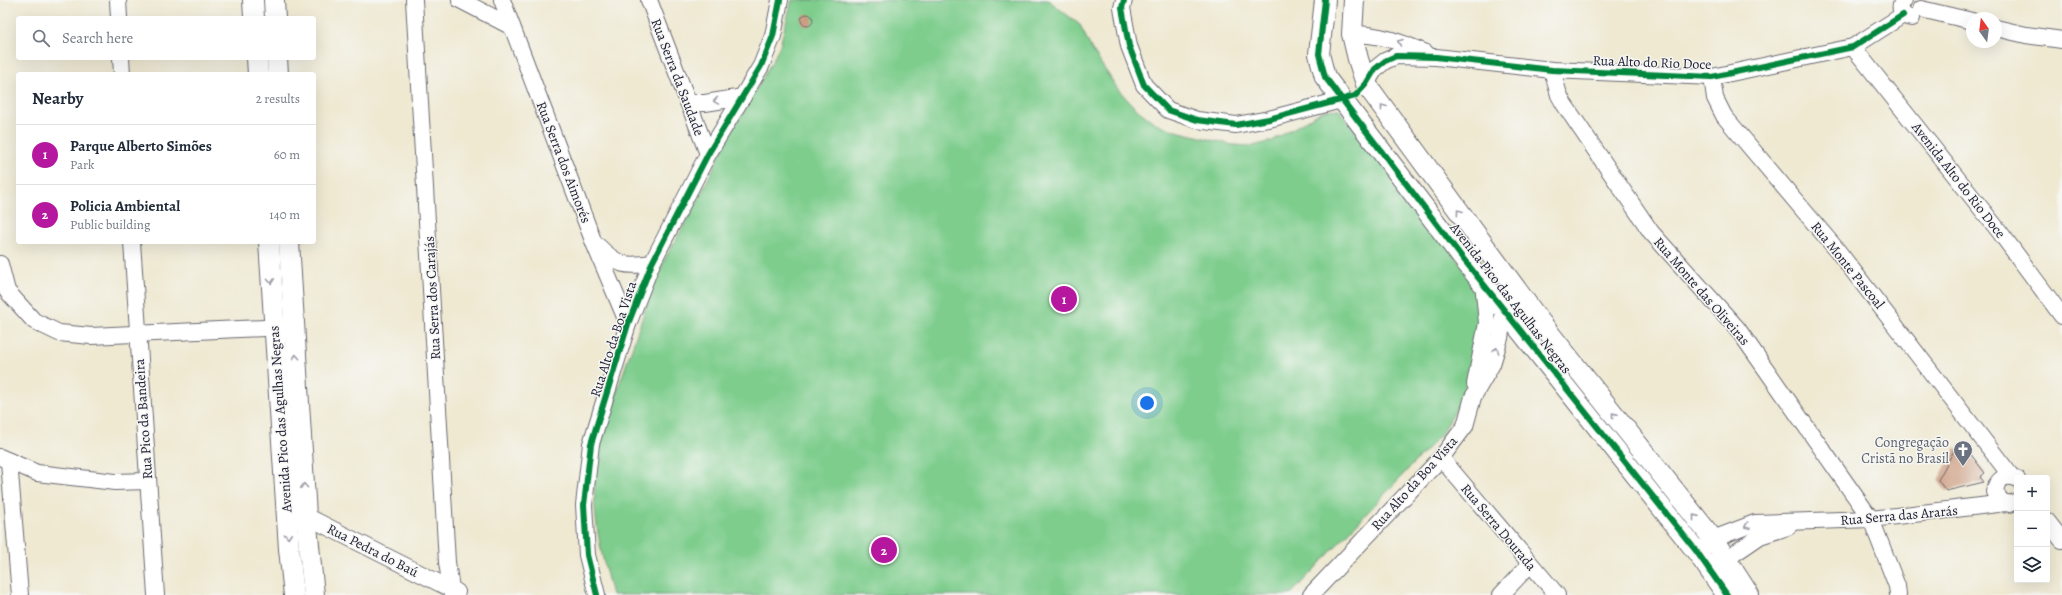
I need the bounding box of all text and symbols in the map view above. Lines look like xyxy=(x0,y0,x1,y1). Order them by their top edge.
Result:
north arrow xyxy=(1966,12,2002,48)
search box xyxy=(16,16,316,60)
street label: Rua Serra da Saudade xyxy=(646,16,709,139)
icon: search xyxy=(30,27,52,49)
text: Search here xyxy=(62,28,133,48)
one-way arrow xyxy=(1397,39,1405,47)
street label: Rua Alto do Rio Doce xyxy=(1592,51,1712,74)
text: Nearby xyxy=(32,87,83,110)
text: 2 results xyxy=(256,90,300,107)
one-way arrow xyxy=(713,96,719,105)
street label: Rua Serra dos Aimorés xyxy=(532,99,595,226)
one-way arrow xyxy=(1380,104,1387,111)
street label: Avenida Alto do Rio Doce xyxy=(1907,118,2010,242)
text: Parque Alberto Simões xyxy=(70,136,212,156)
text: 1 xyxy=(43,146,47,163)
text: 60 m xyxy=(274,146,300,163)
text: Park xyxy=(70,156,94,173)
text: Policia Ambiental xyxy=(70,196,180,216)
text: 2 xyxy=(42,206,48,223)
text: 140 m xyxy=(269,206,300,223)
one-way arrow xyxy=(1456,209,1464,216)
text: Public building xyxy=(70,216,150,233)
street label: Avenida Pico das Agulhas Negras xyxy=(1445,218,1576,378)
street label: Rua Monte Pascoal xyxy=(1807,218,1889,313)
street label: Rua Monte das Oliveiras xyxy=(1649,233,1754,350)
street label: Rua Serra dos Carajás xyxy=(420,236,445,360)
one-way arrow xyxy=(267,278,276,284)
street label: Rua Alto da Boa Vista xyxy=(586,278,641,399)
pin: 1 xyxy=(1051,284,1077,314)
street label: Avenida Pico das Agulhas Negras xyxy=(265,325,297,514)
one-way arrow xyxy=(1491,346,1500,353)
one-way arrow xyxy=(291,354,300,360)
street label: Rua Pico da Bandeira xyxy=(130,358,157,480)
your location xyxy=(1137,393,1157,413)
one-way arrow xyxy=(1612,413,1619,420)
street label: Rua Alto da Boa Vista xyxy=(1367,432,1462,535)
place label: Congregação Cristã no Brasil xyxy=(1861,433,1950,468)
church icon: Congregação Cristã no Brasil xyxy=(1952,439,1974,467)
map controls xyxy=(2014,475,2050,583)
button: + xyxy=(2014,475,2050,511)
street label: Rua Serra Dourada xyxy=(1456,480,1541,575)
one-way arrow xyxy=(300,483,309,489)
street label: Rua Serra das Ararás xyxy=(1840,501,1959,530)
button: − xyxy=(2014,511,2050,547)
one-way arrow xyxy=(1693,515,1700,522)
street label: Rua Pedra do Baú xyxy=(324,519,422,582)
one-way arrow xyxy=(1743,521,1750,529)
one-way arrow xyxy=(283,533,292,539)
pin: 2 xyxy=(871,535,897,565)
button: layers xyxy=(2014,547,2050,583)

